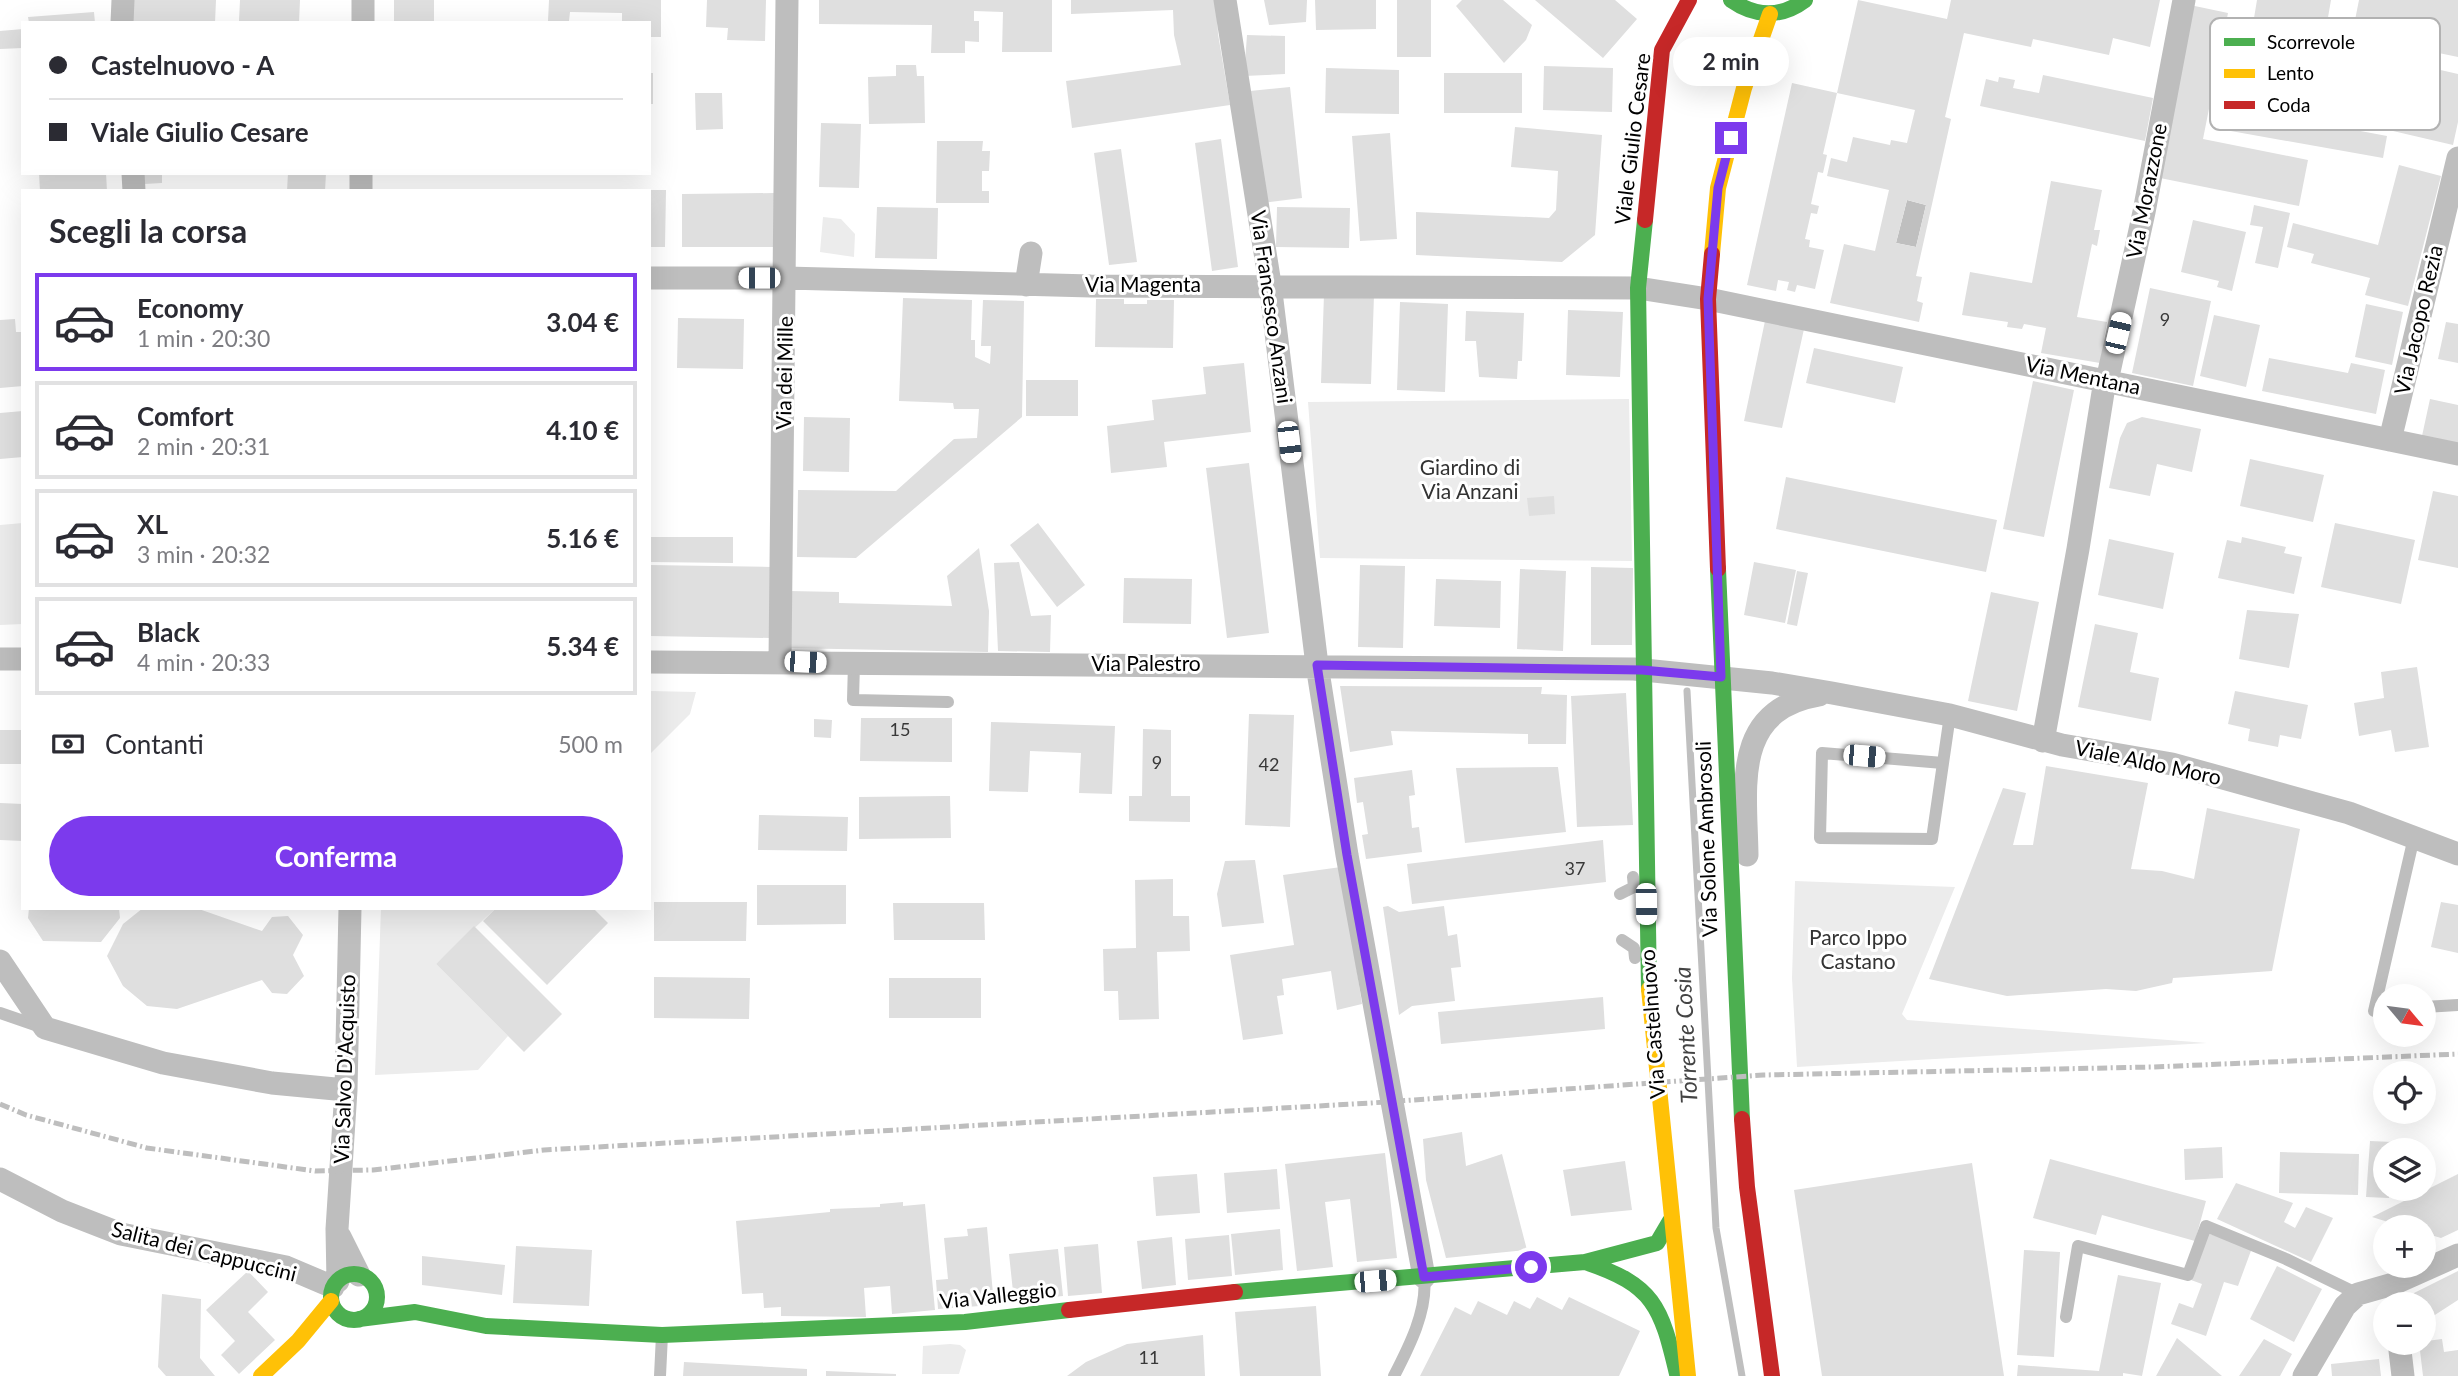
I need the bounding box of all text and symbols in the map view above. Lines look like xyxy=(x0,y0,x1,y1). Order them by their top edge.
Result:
legend xyxy=(2210,18,2440,130)
text: Scorrevole xyxy=(2267,30,2355,53)
callout: 2 min xyxy=(1673,37,1789,86)
text: 2 min xyxy=(1702,47,1760,75)
text: Castelnuovo - A xyxy=(91,49,274,81)
street label: Viale Giulio Cesare xyxy=(1609,51,1654,226)
text: Lento xyxy=(2267,61,2314,84)
text: Coda xyxy=(2267,93,2310,116)
text: Viale Giulio Cesare xyxy=(91,116,309,148)
street label: Via Morazzone xyxy=(2120,121,2171,261)
route end xyxy=(1715,122,1747,154)
street label: Via Francesco Anzani xyxy=(1247,209,1298,405)
text: Scegli la corsa xyxy=(49,211,247,250)
street label: Via Jacopo Rezia xyxy=(2388,242,2447,397)
car xyxy=(739,268,781,289)
street label: Via Magenta xyxy=(1085,271,1201,296)
icon: car xyxy=(53,291,116,354)
text: Economy xyxy=(137,292,243,324)
text: 3.04 € xyxy=(546,306,619,338)
house number: 9 xyxy=(2160,308,2170,330)
car xyxy=(2104,310,2133,356)
street label: Via dei Mille xyxy=(770,316,797,430)
text: 1 min · 20:30 xyxy=(137,324,270,352)
street label: Via Mentana xyxy=(2023,350,2143,399)
icon: car xyxy=(53,399,116,462)
text: Comfort xyxy=(137,400,234,432)
text: 4.10 € xyxy=(546,414,619,446)
car xyxy=(1277,420,1302,464)
text: 2 min · 20:31 xyxy=(137,432,270,460)
park label: Giardino di Via Anzani xyxy=(1420,454,1520,503)
icon: car xyxy=(53,507,116,570)
text: XL xyxy=(137,508,168,540)
text: 5.16 € xyxy=(546,522,619,554)
text: 3 min · 20:32 xyxy=(137,540,270,568)
icon: car xyxy=(53,615,116,678)
text: Black xyxy=(137,616,200,648)
text: 5.34 € xyxy=(546,630,619,662)
text: 4 min · 20:33 xyxy=(137,648,270,676)
street label: Via Palestro xyxy=(1091,650,1201,675)
car xyxy=(784,651,827,673)
house number: 15 xyxy=(890,718,910,740)
icon: cash xyxy=(49,725,87,763)
text: Contanti xyxy=(105,728,204,760)
text: 500 m xyxy=(558,730,623,758)
street label: Viale Aldo Moro xyxy=(2073,734,2224,789)
street label: Via Solone Ambrosoli xyxy=(1690,741,1721,937)
car xyxy=(1843,744,1886,768)
house number: 9 xyxy=(1152,751,1162,773)
house number: 42 xyxy=(1259,753,1279,775)
button: Conferma xyxy=(49,816,623,896)
house number: 37 xyxy=(1565,857,1585,879)
car xyxy=(1636,883,1657,925)
park label: Parco Ippo Castano xyxy=(1809,924,1907,973)
street label: Via Castelnuovo xyxy=(1634,949,1669,1100)
water label: Torrente Cosia xyxy=(1667,966,1703,1104)
street label: Via Salvo D'Acquisto xyxy=(328,974,359,1164)
north arrow xyxy=(2373,984,2436,1046)
map controls xyxy=(2373,984,2436,1355)
button: locate xyxy=(2373,1061,2436,1124)
button: layers xyxy=(2373,1138,2436,1201)
street label: Salita dei Cappuccini xyxy=(109,1215,299,1286)
button: + xyxy=(2373,1215,2436,1278)
route start xyxy=(1515,1251,1547,1283)
car xyxy=(1354,1269,1397,1293)
street label: Via Valleggio xyxy=(938,1276,1058,1313)
button: − xyxy=(2373,1292,2436,1355)
house number: 11 xyxy=(1139,1346,1159,1368)

